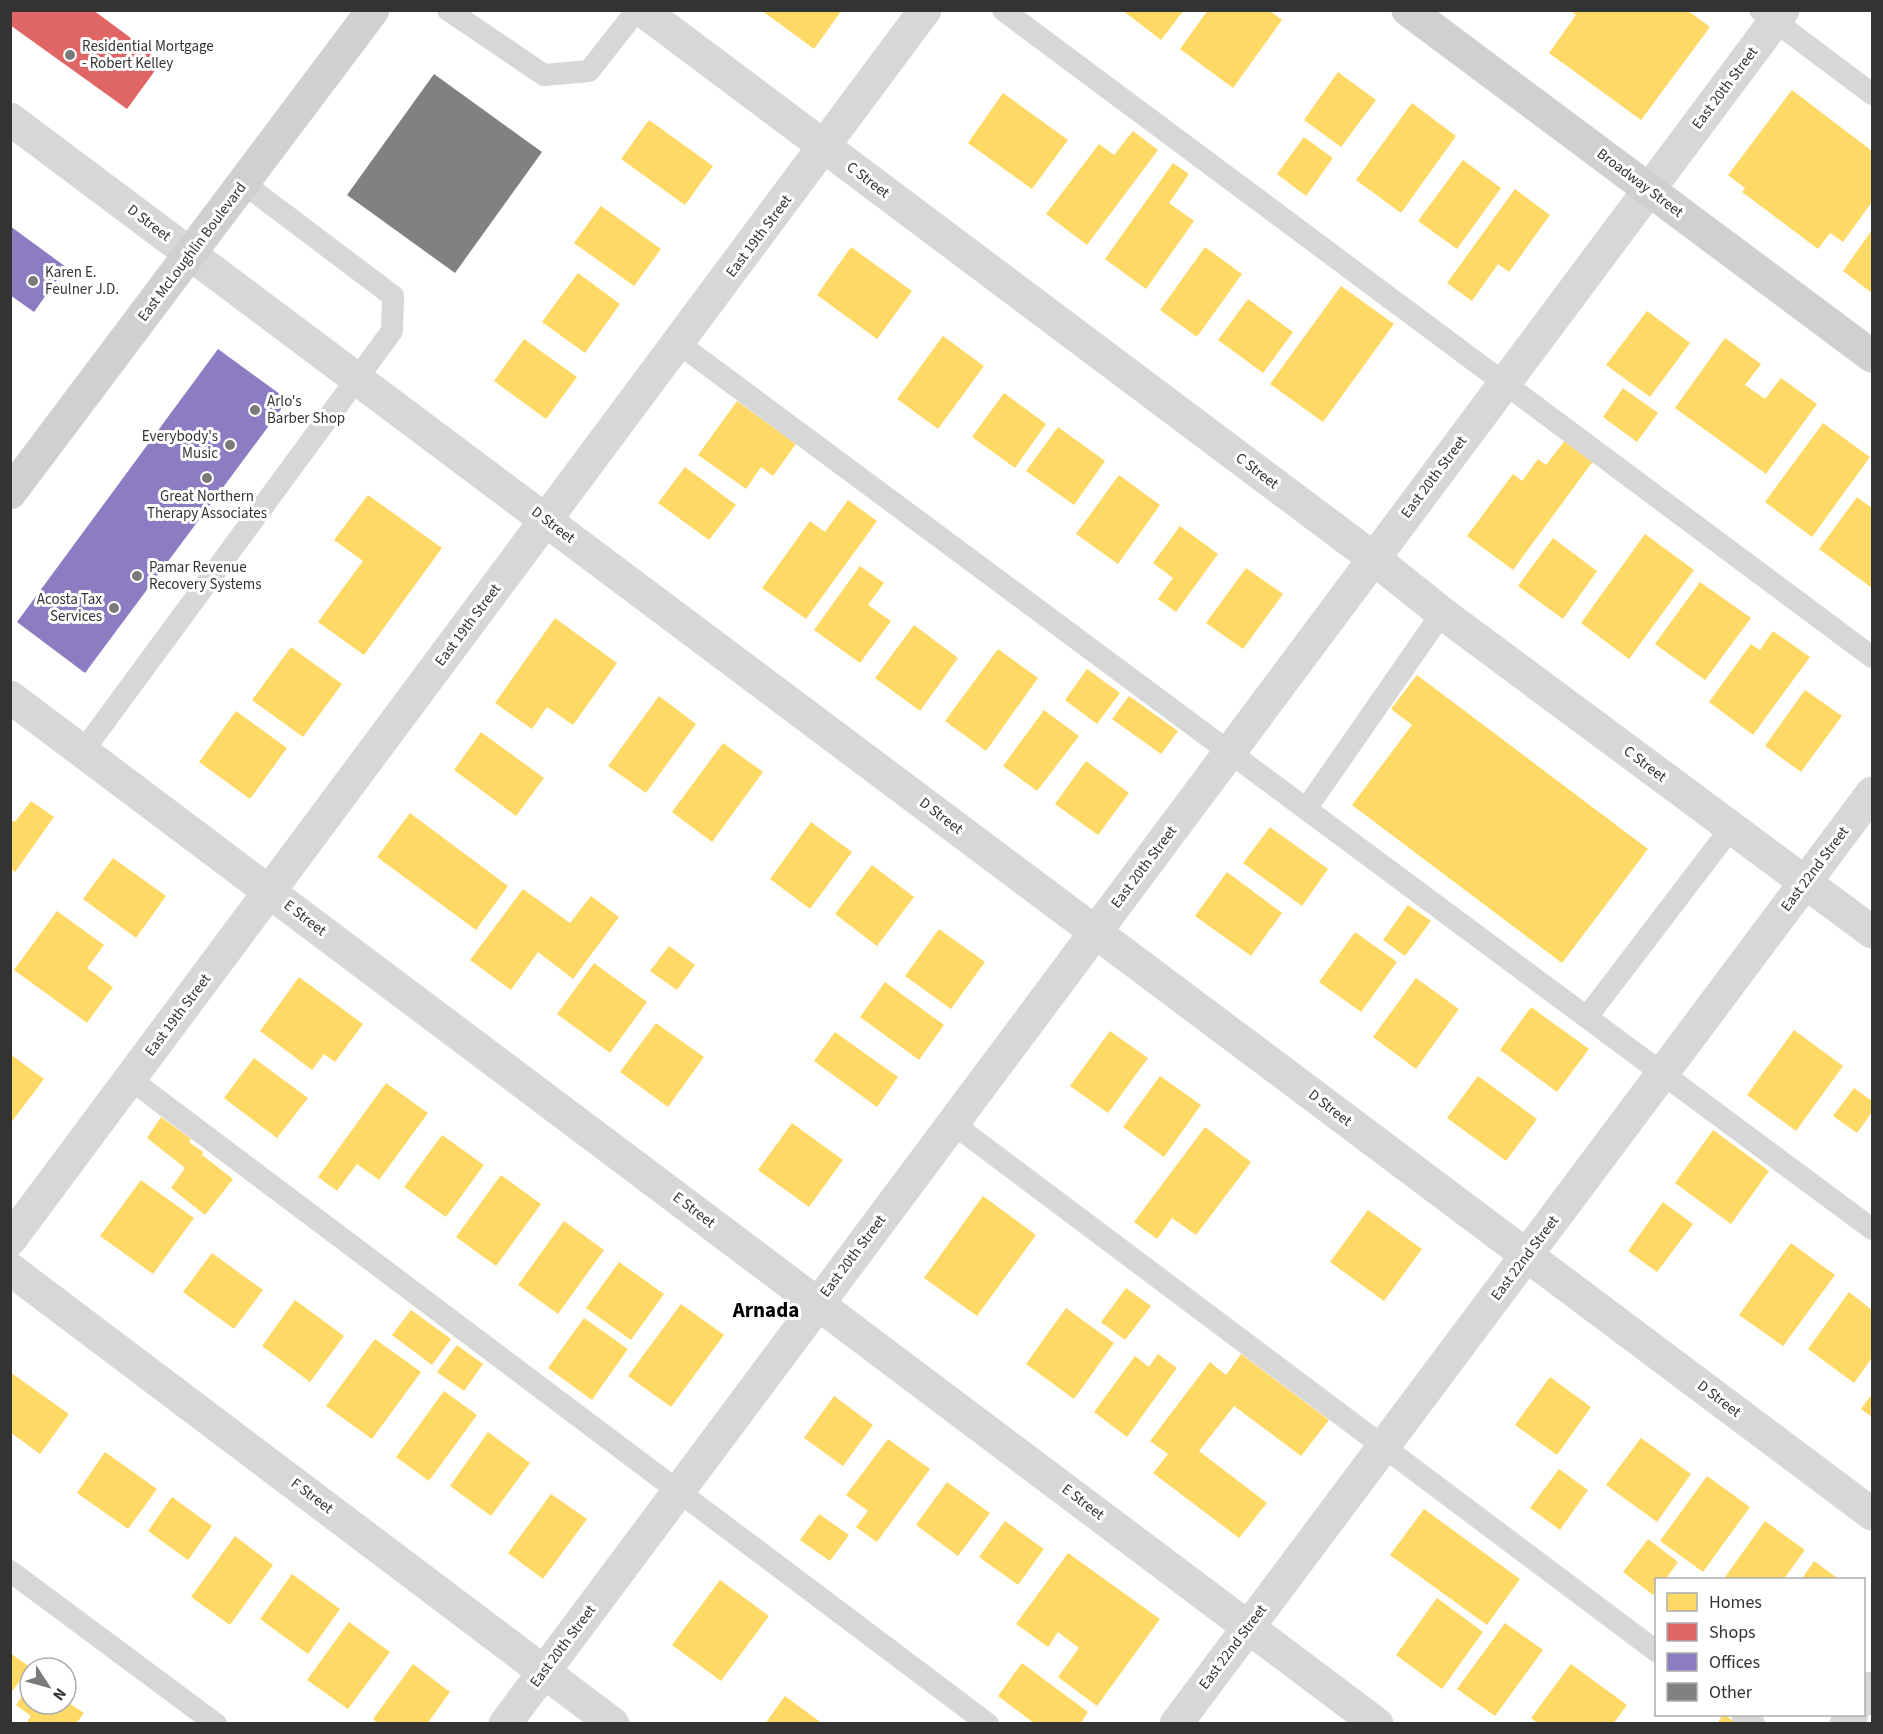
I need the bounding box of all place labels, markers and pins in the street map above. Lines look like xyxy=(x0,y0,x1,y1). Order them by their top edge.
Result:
place label: Residential Mortgage - Robert Kelley xyxy=(82,36,214,74)
marker: Residential Mortgage - Robert Kelley xyxy=(63,48,77,62)
place label: Karen E. Feulner J.D. xyxy=(45,262,119,300)
marker: Karen E. Feulner J.D. xyxy=(26,274,40,288)
place label: Arlo's Barber Shop xyxy=(267,391,345,429)
marker: Arlo's Barber Shop xyxy=(248,403,262,417)
place label: Everybody's Music xyxy=(142,426,218,464)
marker: Everybody's Music xyxy=(223,438,237,452)
marker: Great Northern Therapy Associates xyxy=(200,471,214,485)
place label: Great Northern Therapy Associates xyxy=(147,486,267,524)
place label: Pamar Revenue Recovery Systems xyxy=(149,557,261,595)
marker: Pamar Revenue Recovery Systems xyxy=(130,569,144,583)
place label: Acosta Tax Services xyxy=(37,589,102,627)
marker: Acosta Tax Services xyxy=(107,601,121,615)

